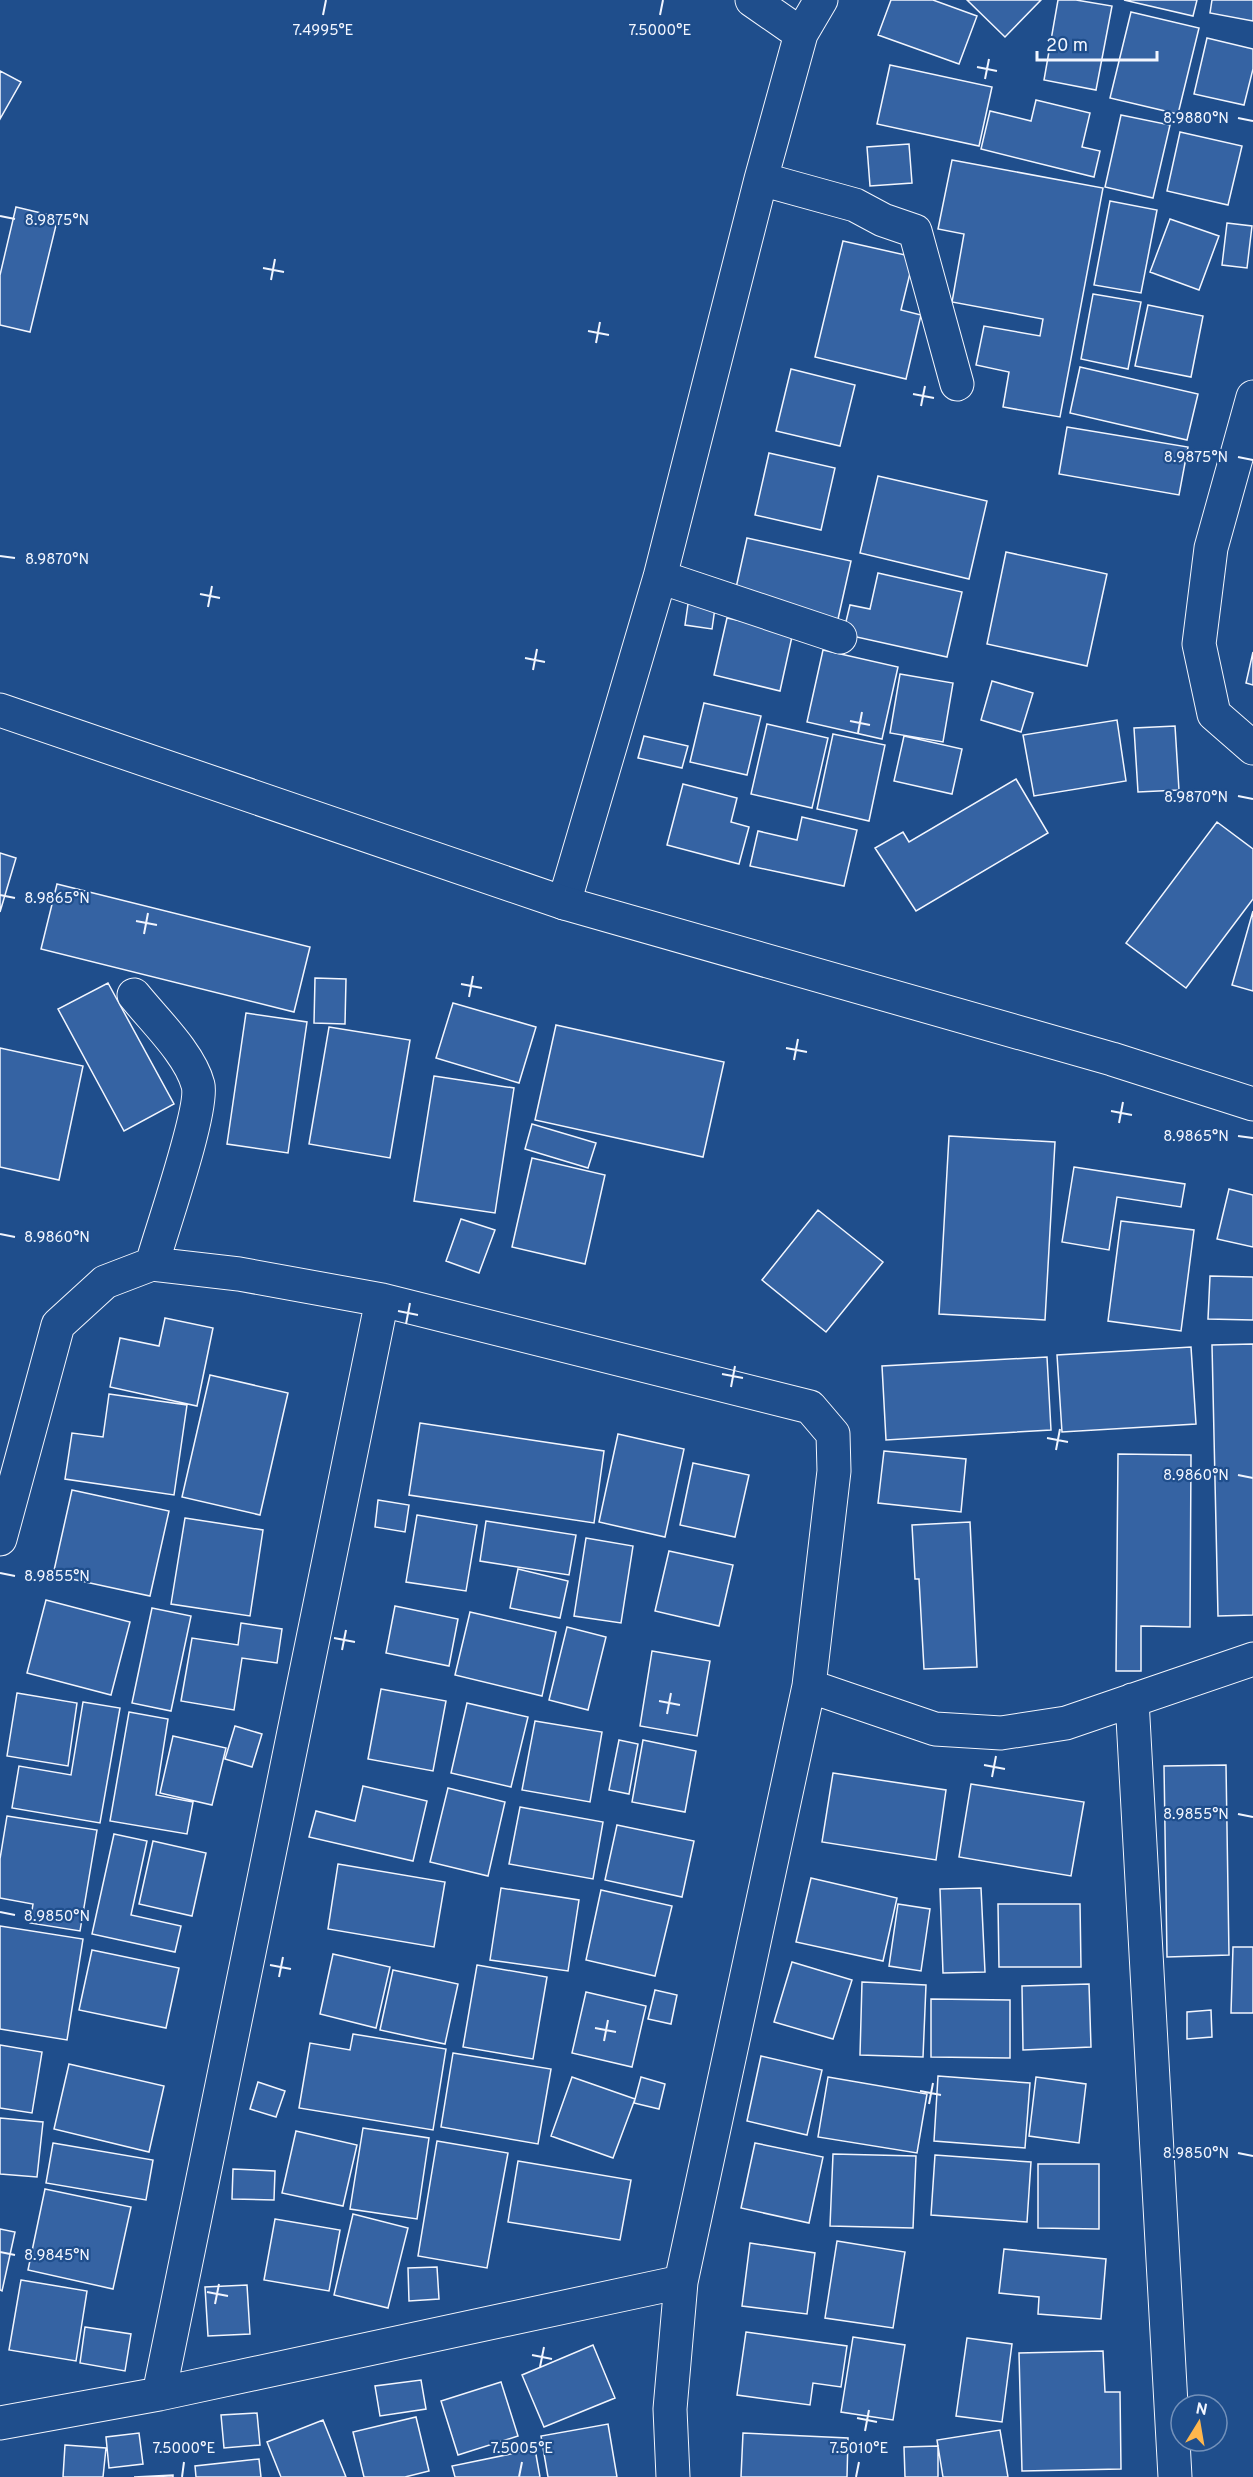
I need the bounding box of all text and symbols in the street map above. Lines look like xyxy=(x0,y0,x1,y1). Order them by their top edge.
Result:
text: 7.4995°E xyxy=(292,22,354,41)
text: 7.5000°E xyxy=(629,22,691,41)
scale bar xyxy=(1037,24,1157,62)
text: 20 m xyxy=(1046,35,1088,58)
text: 8.9880°N xyxy=(1163,110,1229,129)
text: 8.9875°N xyxy=(25,212,89,231)
text: 8.9875°N xyxy=(1164,449,1228,468)
text: 8.9870°N xyxy=(25,551,89,570)
text: 8.9870°N xyxy=(1164,789,1228,808)
text: 8.9865°N xyxy=(24,890,90,909)
text: 8.9865°N xyxy=(1163,1128,1229,1147)
text: 8.9860°N xyxy=(24,1229,90,1248)
text: 8.9860°N xyxy=(1163,1467,1229,1486)
text: 8.9855°N xyxy=(24,1568,90,1587)
text: 8.9855°N xyxy=(1163,1806,1229,1825)
text: 8.9850°N xyxy=(24,1908,90,1927)
text: 8.9850°N xyxy=(1163,2145,1229,2164)
text: 8.9845°N xyxy=(24,2247,90,2266)
north arrow xyxy=(1169,2393,1229,2453)
text: N xyxy=(1194,2399,1209,2421)
text: 7.5000°E xyxy=(153,2440,215,2459)
text: 7.5005°E xyxy=(491,2440,553,2459)
text: 7.5010°E xyxy=(830,2440,888,2459)

